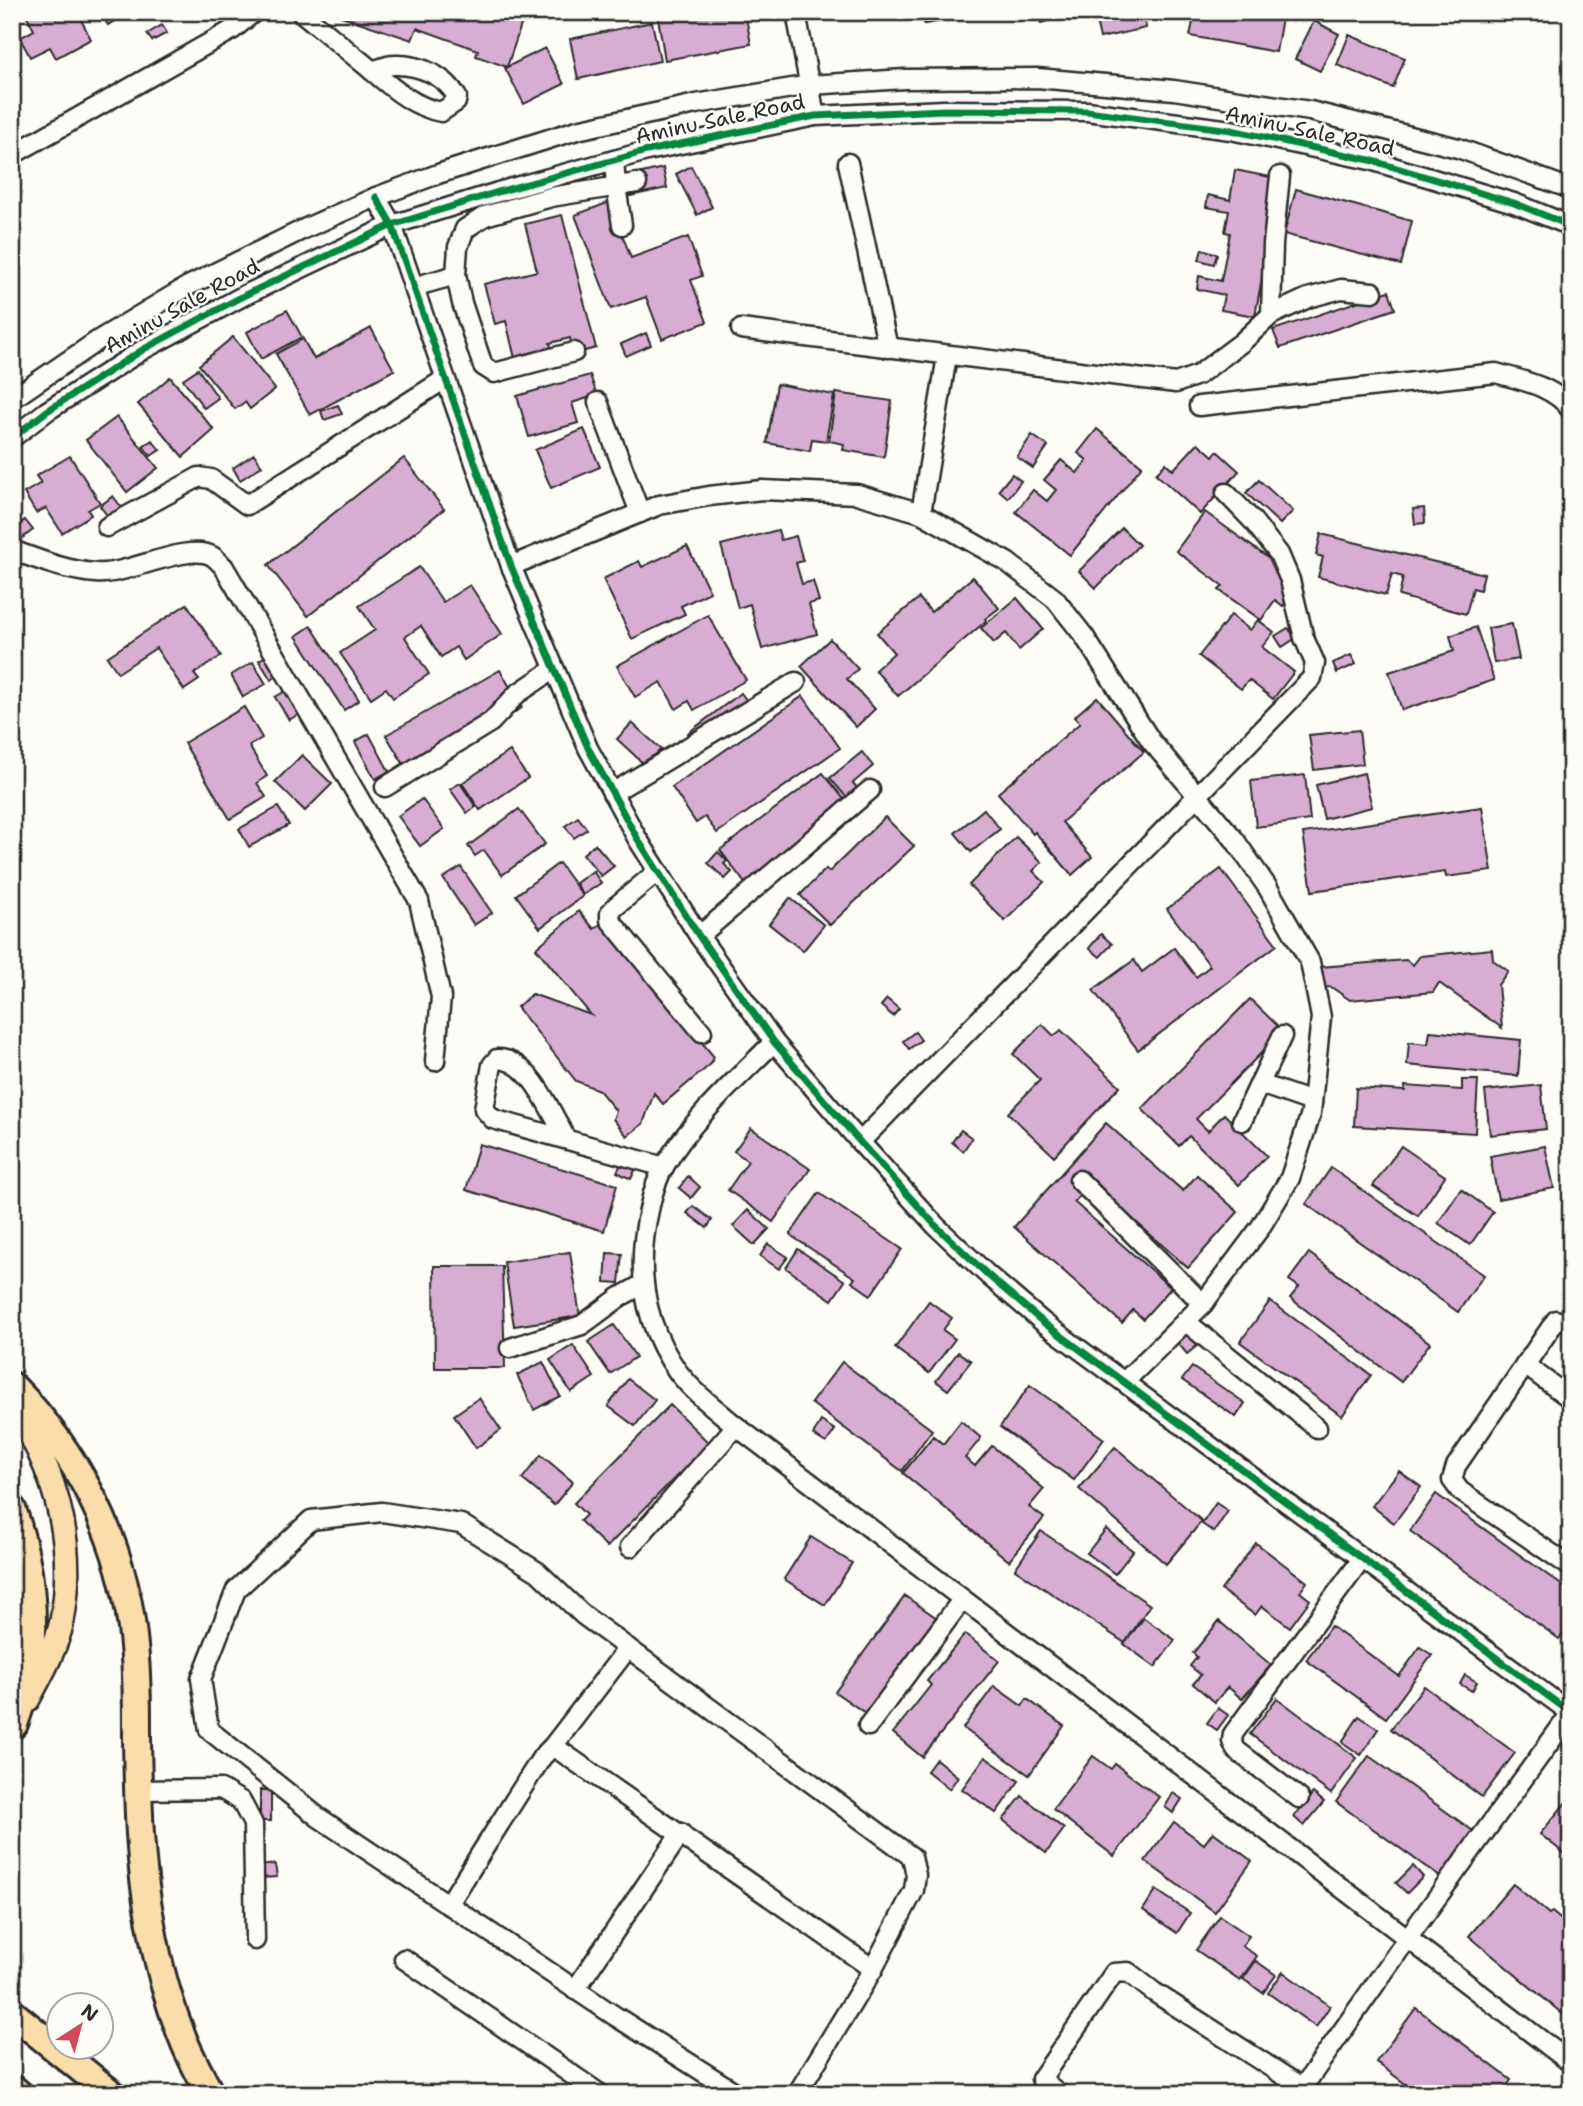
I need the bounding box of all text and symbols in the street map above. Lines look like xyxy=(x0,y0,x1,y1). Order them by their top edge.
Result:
street label: Aminu Sale Road xyxy=(633,87,807,151)
street label: Aminu Sale Road xyxy=(1223,99,1397,163)
street label: Aminu Sale Road xyxy=(100,252,264,360)
north arrow xyxy=(46,1990,116,2060)
text: N xyxy=(76,1998,103,2027)

